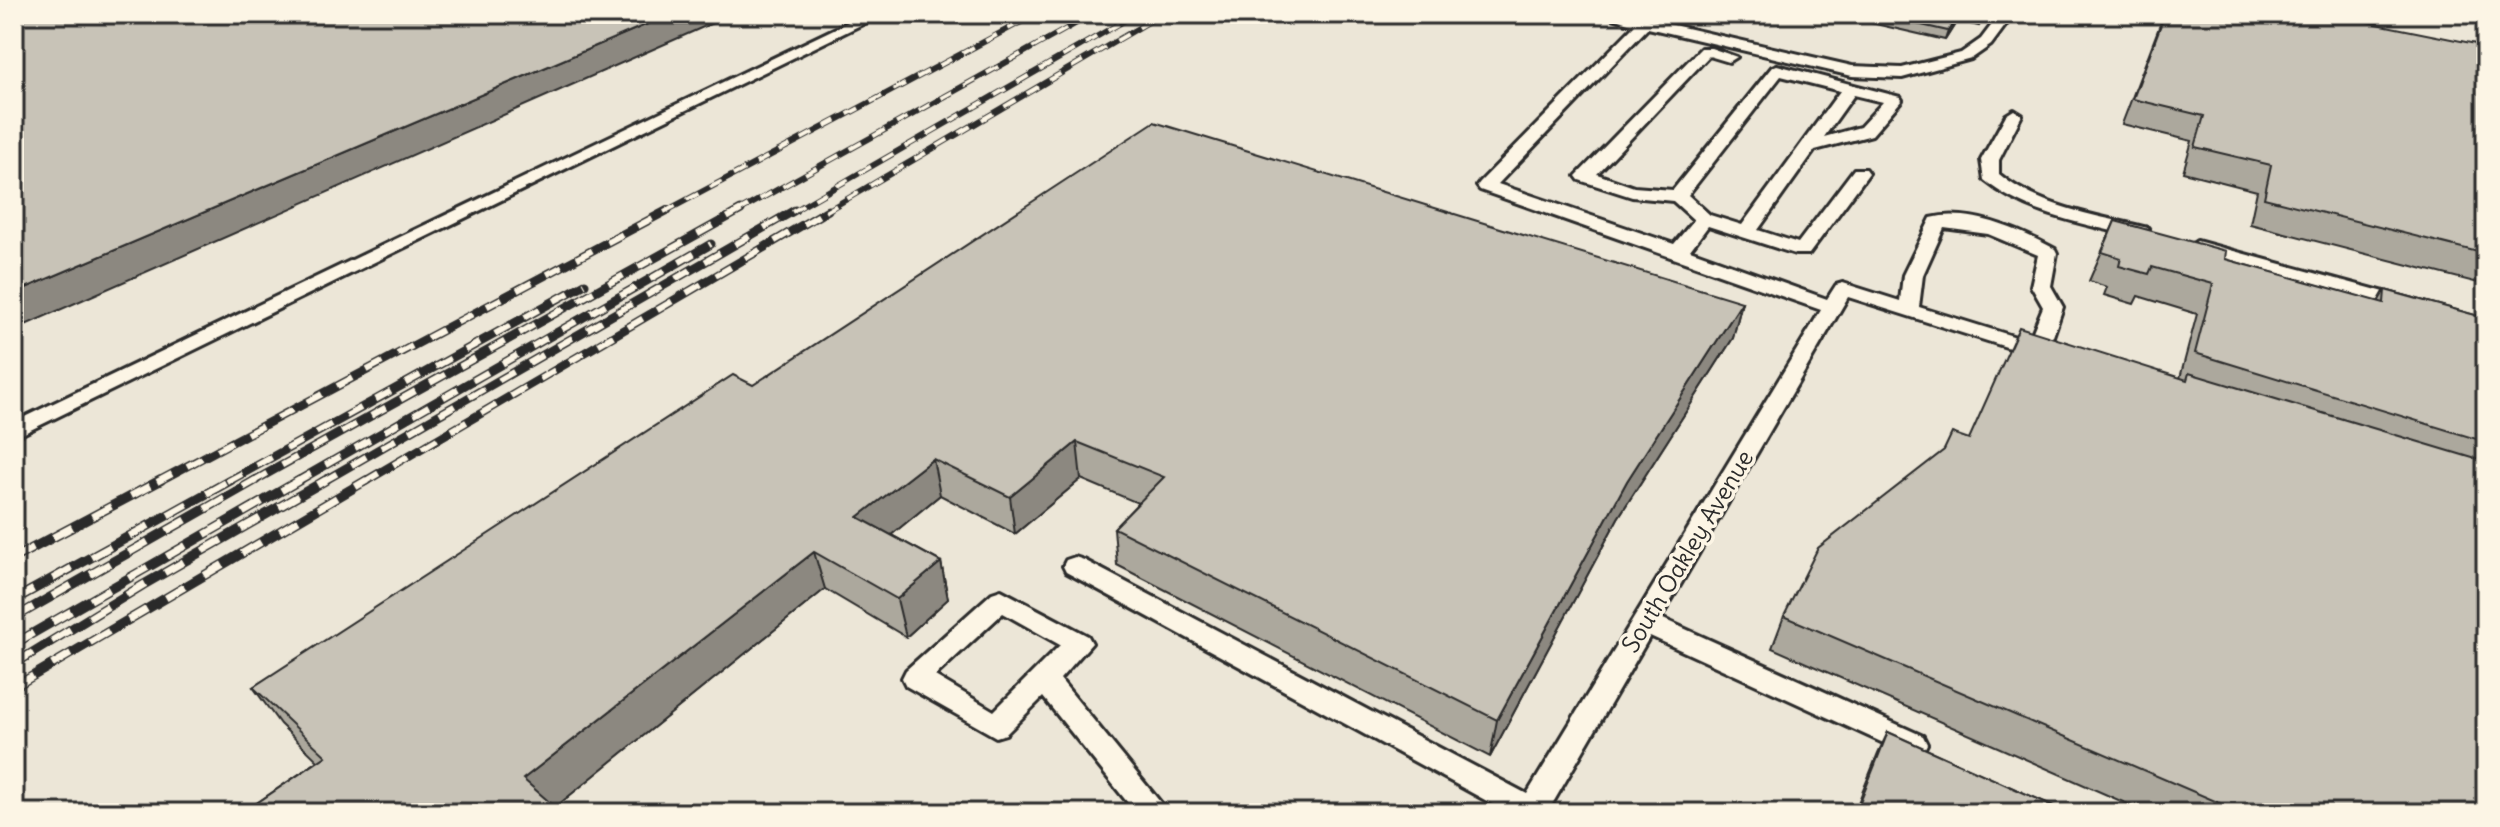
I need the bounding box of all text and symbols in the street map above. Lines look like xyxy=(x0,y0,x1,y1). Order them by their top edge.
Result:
street label: South Oakley Avenue xyxy=(1615,444,1759,658)

